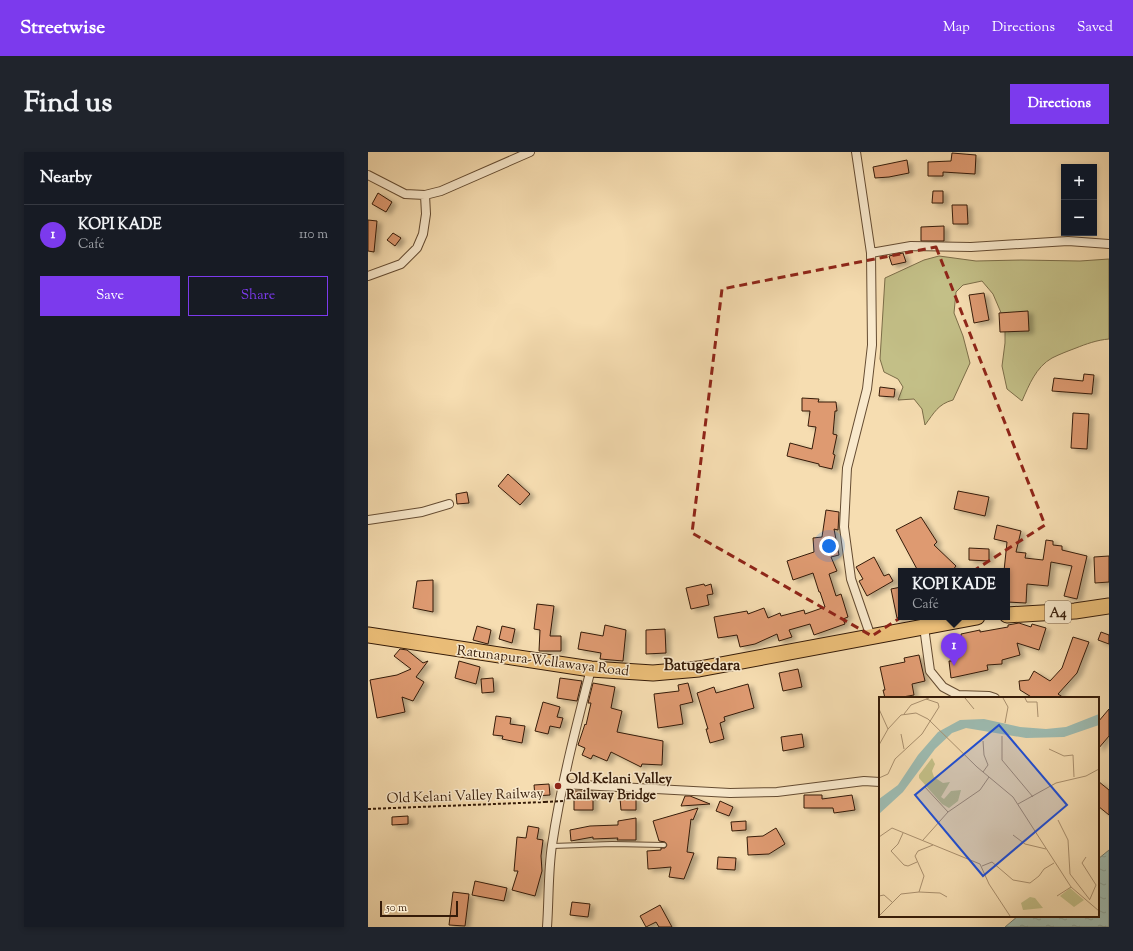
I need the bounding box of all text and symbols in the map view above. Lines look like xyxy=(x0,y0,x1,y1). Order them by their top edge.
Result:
text: Streetwise xyxy=(20,15,105,42)
text: Map xyxy=(943,18,970,38)
text: Directions xyxy=(992,18,1055,38)
text: Saved xyxy=(1077,18,1113,38)
text: Find us xyxy=(24,84,112,124)
button: Directions xyxy=(1010,84,1109,124)
map controls xyxy=(1061,164,1097,236)
button: + xyxy=(1061,164,1097,200)
text: Nearby xyxy=(40,166,92,190)
button: − xyxy=(1061,200,1097,236)
text: KOPI KADE xyxy=(78,215,162,236)
text: 1 xyxy=(51,226,55,244)
text: 110 m xyxy=(299,226,328,244)
text: Café xyxy=(78,236,105,254)
button: Save xyxy=(40,276,180,316)
button: Share xyxy=(188,276,328,316)
your location xyxy=(819,536,839,556)
popup xyxy=(898,568,1010,620)
text: KOPI KADE xyxy=(912,575,996,596)
text: Café xyxy=(912,596,939,614)
road number: A4 xyxy=(1045,601,1071,623)
pin: 1 xyxy=(941,633,967,666)
street label: Ratunapura-Wellawaya Road xyxy=(455,641,630,682)
district label: Batugedara xyxy=(664,655,741,678)
inset map xyxy=(879,697,1099,917)
place label: Old Kelani Valley Railway Bridge xyxy=(566,770,672,806)
marker: Old Kelani Valley Railway Bridge xyxy=(553,781,563,791)
street label: Old Kelani Valley Railway xyxy=(386,784,544,810)
scale bar xyxy=(380,899,458,918)
text: 50 m xyxy=(386,900,407,916)

